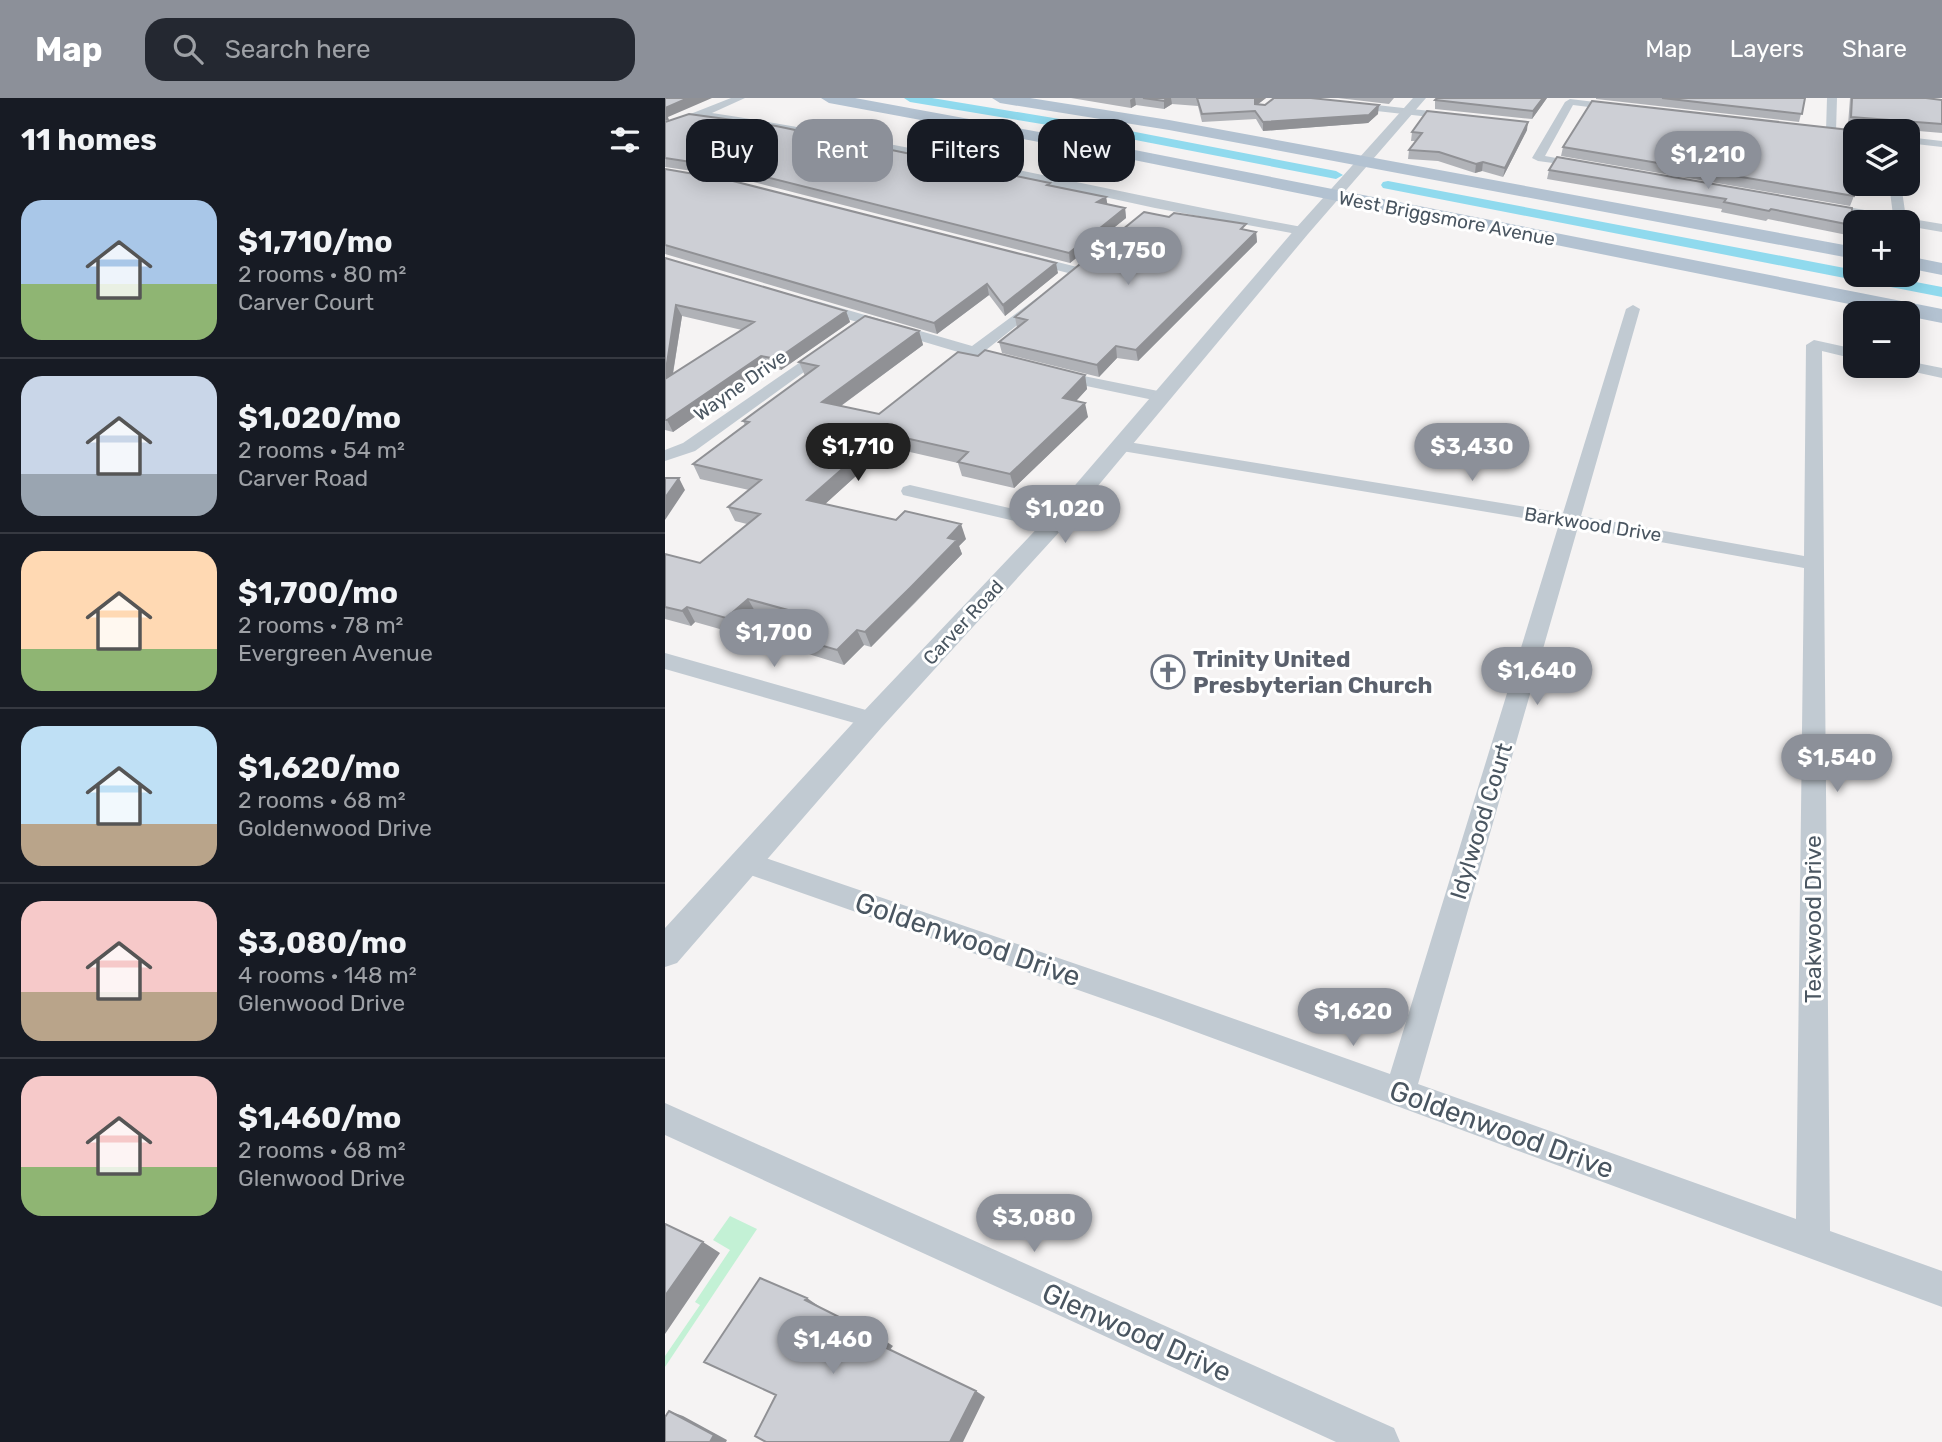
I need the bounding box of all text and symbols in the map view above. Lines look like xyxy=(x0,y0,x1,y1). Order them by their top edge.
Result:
search box xyxy=(145,18,635,81)
text: Map xyxy=(35,30,103,69)
icon: search xyxy=(169,30,207,68)
text: Search here xyxy=(225,34,370,65)
text: Map xyxy=(1645,35,1692,63)
text: Layers xyxy=(1730,35,1804,63)
text: Share xyxy=(1842,35,1907,63)
chip: Buy xyxy=(686,119,778,182)
chip: Rent xyxy=(792,119,893,182)
chip: Filters xyxy=(907,119,1024,182)
chip: New xyxy=(1038,119,1135,182)
map controls xyxy=(1843,119,1920,378)
button: layers xyxy=(1843,119,1920,196)
icon: filters xyxy=(606,121,644,159)
text: 11 homes xyxy=(21,122,157,158)
pin: $1,210 xyxy=(1651,132,1765,191)
text: $1,210 xyxy=(1670,140,1746,168)
street label: West Briggsmore Avenue xyxy=(1337,186,1557,251)
button: + xyxy=(1843,210,1920,287)
text: $1,710/mo xyxy=(238,224,393,260)
icon: home xyxy=(77,228,161,312)
pin: $1,750 xyxy=(1071,228,1185,287)
text: $1,750 xyxy=(1090,236,1166,264)
text: 2 rooms · 80 m² xyxy=(238,260,406,288)
text: Carver Court xyxy=(238,288,374,316)
button: − xyxy=(1843,301,1920,378)
street label: Wayne Drive xyxy=(689,345,791,426)
text: $1,020/mo xyxy=(238,400,401,436)
icon: home xyxy=(77,404,161,488)
pin: $1,710 xyxy=(801,424,915,483)
pin: $3,430 xyxy=(1415,424,1529,483)
text: $1,710 xyxy=(822,432,894,460)
text: $3,430 xyxy=(1430,432,1514,460)
text: 2 rooms · 54 m² xyxy=(238,436,405,464)
text: Carver Road xyxy=(238,464,368,492)
pin: $1,020 xyxy=(1008,486,1122,545)
text: $1,020 xyxy=(1025,494,1105,522)
street label: Barkwood Drive xyxy=(1523,502,1663,547)
text: $1,700/mo xyxy=(238,575,398,611)
street label: Carver Road xyxy=(918,575,1008,670)
icon: home xyxy=(77,579,161,663)
pin: $1,700 xyxy=(717,610,831,669)
text: 2 rooms · 78 m² xyxy=(238,611,403,639)
text: $1,700 xyxy=(736,618,812,646)
text: Evergreen Avenue xyxy=(238,639,433,667)
place label: Trinity United Presbyterian Church xyxy=(1193,645,1432,699)
pin: $1,640 xyxy=(1480,648,1594,707)
church icon: Trinity United Presbyterian Church xyxy=(1149,653,1187,691)
text: $1,640 xyxy=(1497,656,1577,684)
pin: $1,540 xyxy=(1780,734,1894,794)
street label: Idylwood Court xyxy=(1444,739,1518,903)
text: $1,540 xyxy=(1797,743,1877,771)
text: $1,620/mo xyxy=(238,750,400,786)
icon: home xyxy=(77,754,161,838)
text: 2 rooms · 68 m² xyxy=(238,786,406,814)
text: Goldenwood Drive xyxy=(238,814,432,842)
street label: Teakwood Drive xyxy=(1799,835,1827,1003)
street label: Goldenwood Drive xyxy=(851,885,1085,994)
text: $3,080/mo xyxy=(238,925,407,961)
icon: home xyxy=(77,929,161,1013)
text: 4 rooms · 148 m² xyxy=(238,961,417,989)
pin: $1,620 xyxy=(1296,988,1410,1048)
text: Glenwood Drive xyxy=(238,989,405,1017)
text: $1,620 xyxy=(1314,997,1392,1025)
street label: Goldenwood Drive xyxy=(1385,1074,1618,1185)
text: $1,460/mo xyxy=(238,1100,401,1136)
icon: home xyxy=(77,1104,161,1188)
text: 2 rooms · 68 m² xyxy=(238,1136,406,1164)
text: Glenwood Drive xyxy=(238,1164,405,1192)
pin: $3,080 xyxy=(977,1194,1091,1254)
text: $3,080 xyxy=(992,1203,1076,1231)
street label: Glenwood Drive xyxy=(1037,1276,1236,1389)
pin: $1,460 xyxy=(776,1316,890,1376)
text: $1,460 xyxy=(793,1325,873,1353)

